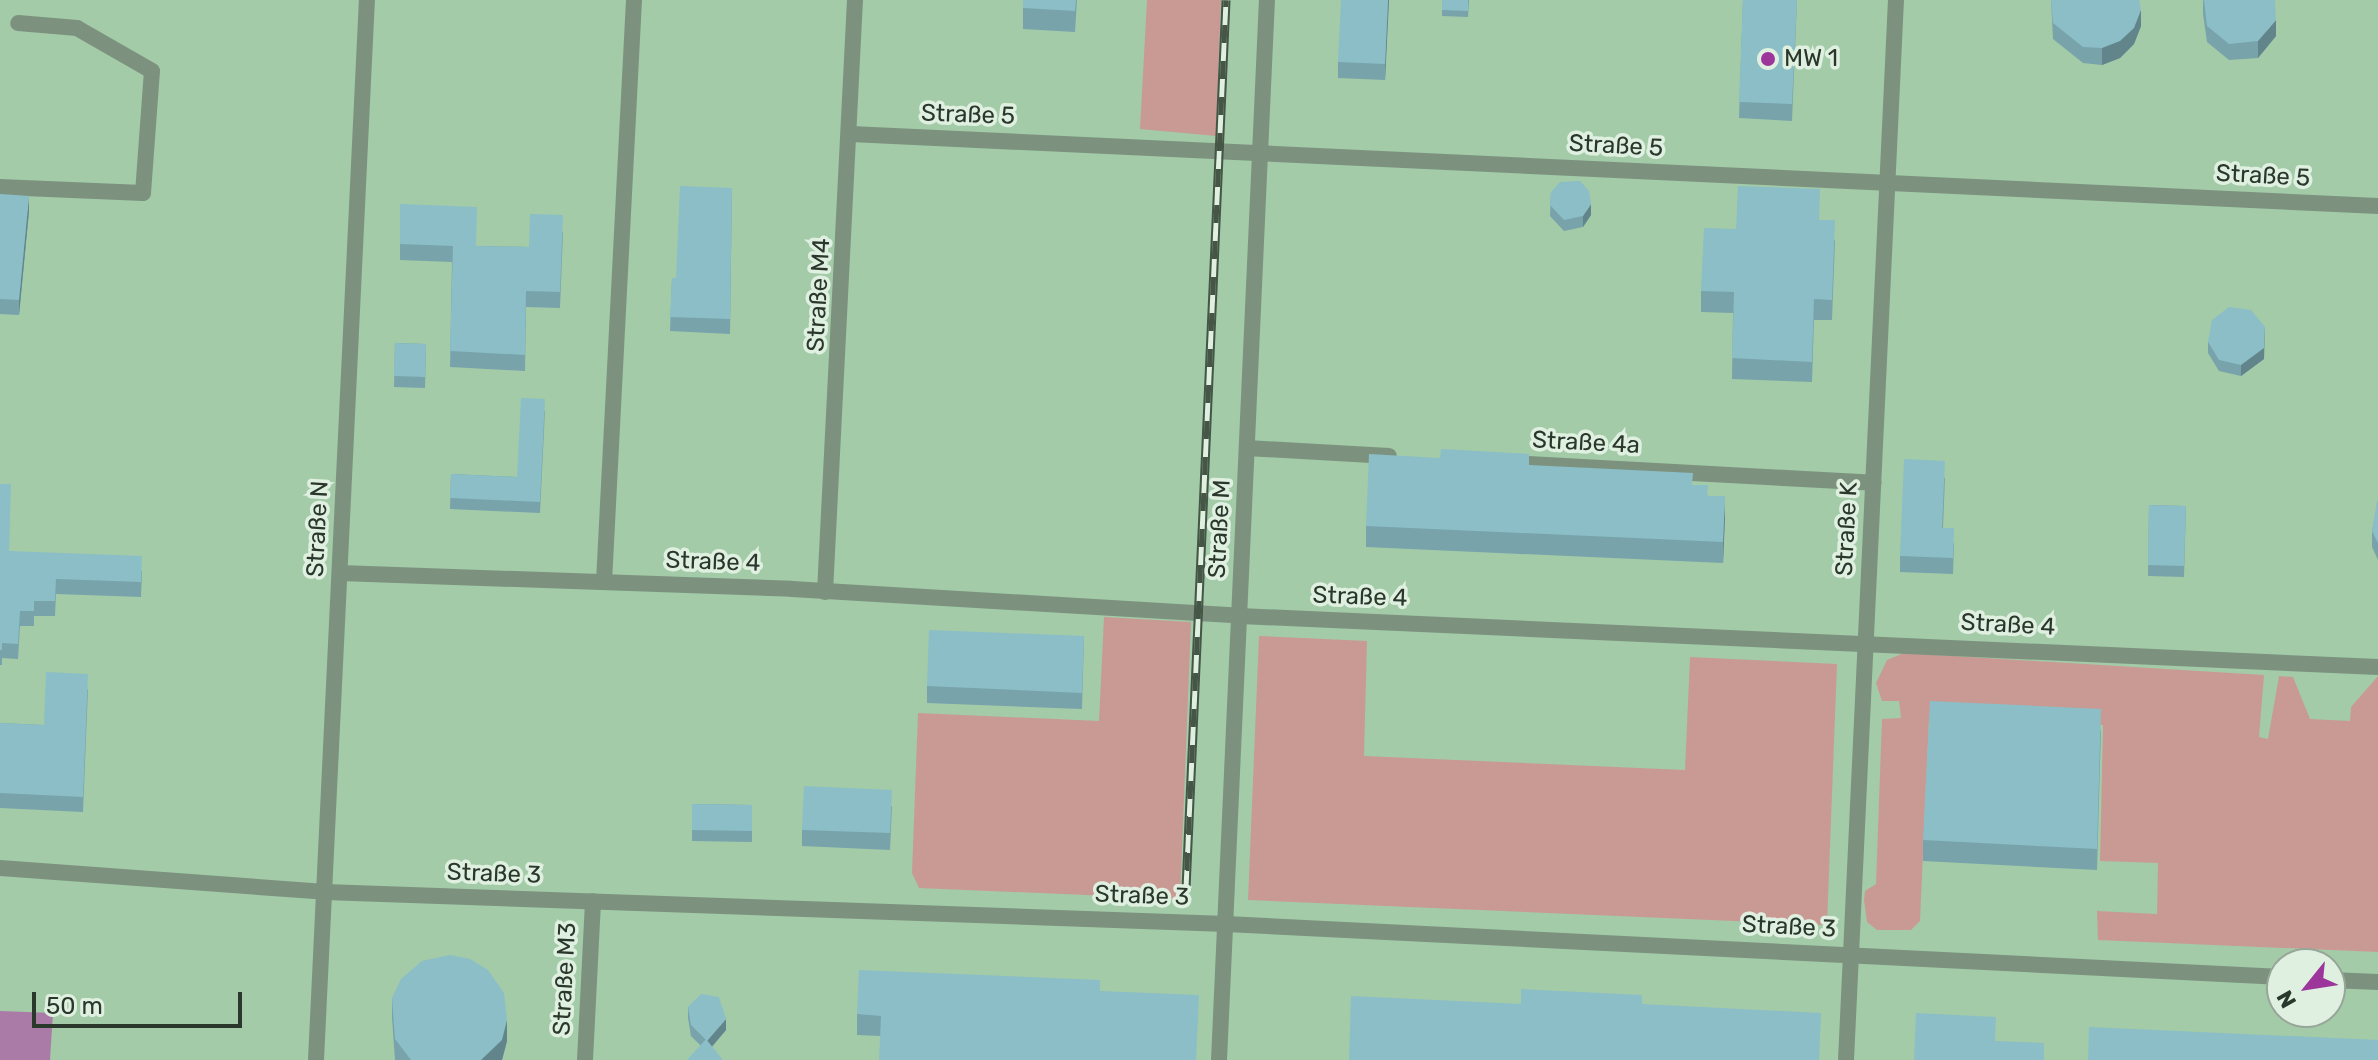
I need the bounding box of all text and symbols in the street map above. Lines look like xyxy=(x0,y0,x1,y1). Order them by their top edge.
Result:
place label: MW 1 xyxy=(1784,45,1838,73)
marker: MW 1 xyxy=(1759,50,1777,68)
street label: Straße 5 xyxy=(920,99,1016,131)
street label: Straße 5 xyxy=(1568,129,1664,163)
street label: Straße 5 xyxy=(2215,159,2311,193)
street label: Straße M4 xyxy=(802,237,836,353)
street label: Straße 4a xyxy=(1531,426,1641,460)
street label: Straße M xyxy=(1203,479,1237,579)
street label: Straße N xyxy=(301,480,335,578)
street label: Straße K xyxy=(1830,481,1864,577)
street label: Straße 4 xyxy=(665,546,761,578)
street label: Straße 4 xyxy=(1312,581,1408,613)
street label: Straße 4 xyxy=(1960,608,2056,642)
street label: Straße 3 xyxy=(446,858,542,890)
street label: Straße 3 xyxy=(1094,880,1190,912)
street label: Straße 3 xyxy=(1741,910,1837,944)
street label: Straße M3 xyxy=(548,922,582,1036)
north arrow xyxy=(2266,948,2346,1028)
scale bar xyxy=(36,976,246,1026)
text: N xyxy=(2271,986,2302,1013)
text: 50 m xyxy=(46,992,103,1020)

